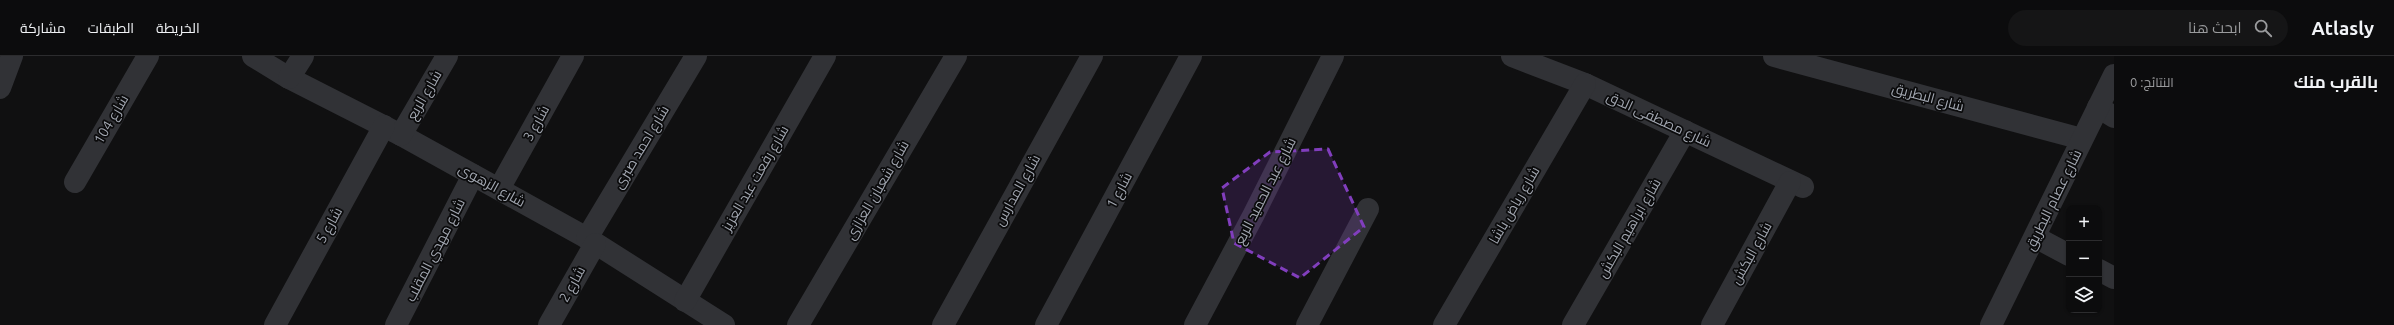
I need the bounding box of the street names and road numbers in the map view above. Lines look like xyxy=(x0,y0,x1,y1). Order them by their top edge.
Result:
street label: شارع الربع xyxy=(403,67,445,123)
street label: شارع البطريق xyxy=(1890,80,1966,115)
street label: شارع مصطفى الدق xyxy=(1604,88,1714,151)
street label: شارع 104 xyxy=(91,92,132,147)
street label: شارع 3 xyxy=(520,102,553,144)
street label: شارع احمد صبرى xyxy=(610,102,673,192)
street label: شارع رفعت عبد العزيز xyxy=(718,122,793,235)
street label: شارع عبد الحميد الربع xyxy=(1231,135,1300,248)
street label: شارع شعبان العزازى xyxy=(842,137,913,243)
street label: شارع عصام البطريق xyxy=(2022,147,2086,254)
street label: شارع المدارس xyxy=(991,151,1044,229)
street label: شارع الزهوى xyxy=(455,160,528,211)
street label: شارع رياض باشا xyxy=(1485,164,1543,247)
street label: شارع 1 xyxy=(1103,169,1136,211)
street label: شارع ابراهيم البكش xyxy=(1594,176,1666,281)
street label: شارع مهدي المقلب xyxy=(402,196,471,306)
street label: شارع 5 xyxy=(313,204,346,246)
street label: شارع البكش xyxy=(1727,219,1776,287)
street label: شارع 2 xyxy=(556,263,589,305)

